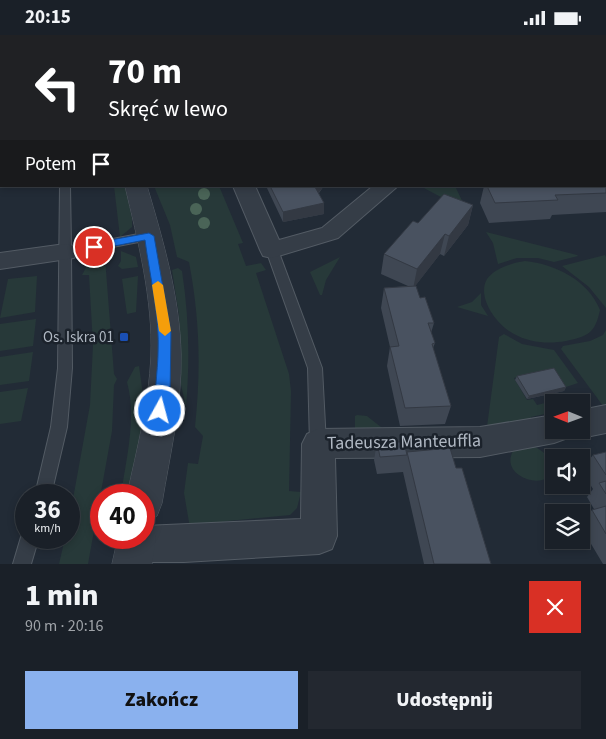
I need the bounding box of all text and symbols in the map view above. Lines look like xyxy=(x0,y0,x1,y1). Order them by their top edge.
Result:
text: 20:15 xyxy=(25,4,71,31)
text: 70 m xyxy=(108,47,182,97)
icon: left xyxy=(25,55,90,120)
text: Skręć w lewo xyxy=(108,93,228,125)
icon: arrive xyxy=(87,150,115,178)
text: Potem xyxy=(25,151,77,178)
pin xyxy=(73,226,115,268)
icon: arrive xyxy=(80,233,108,261)
place label: Os. Iskra 01 xyxy=(43,327,114,348)
marker: Os. Iskra 01 xyxy=(118,331,130,343)
position arrow xyxy=(133,384,185,436)
north arrow xyxy=(545,394,590,439)
map controls xyxy=(545,394,590,549)
street label: Tadeusza Manteuffla xyxy=(327,428,481,456)
button: sound xyxy=(545,449,590,494)
speed limit sign: 40 xyxy=(90,484,155,549)
text: 36 xyxy=(34,492,61,528)
button: layers xyxy=(545,504,590,549)
text: km/h xyxy=(34,520,61,537)
text: 1 min xyxy=(25,574,99,617)
button: close xyxy=(529,581,581,633)
text: 90 m · 20:16 xyxy=(25,615,104,637)
button: Zakończ xyxy=(25,671,298,729)
button: Udostępnij xyxy=(308,671,581,729)

